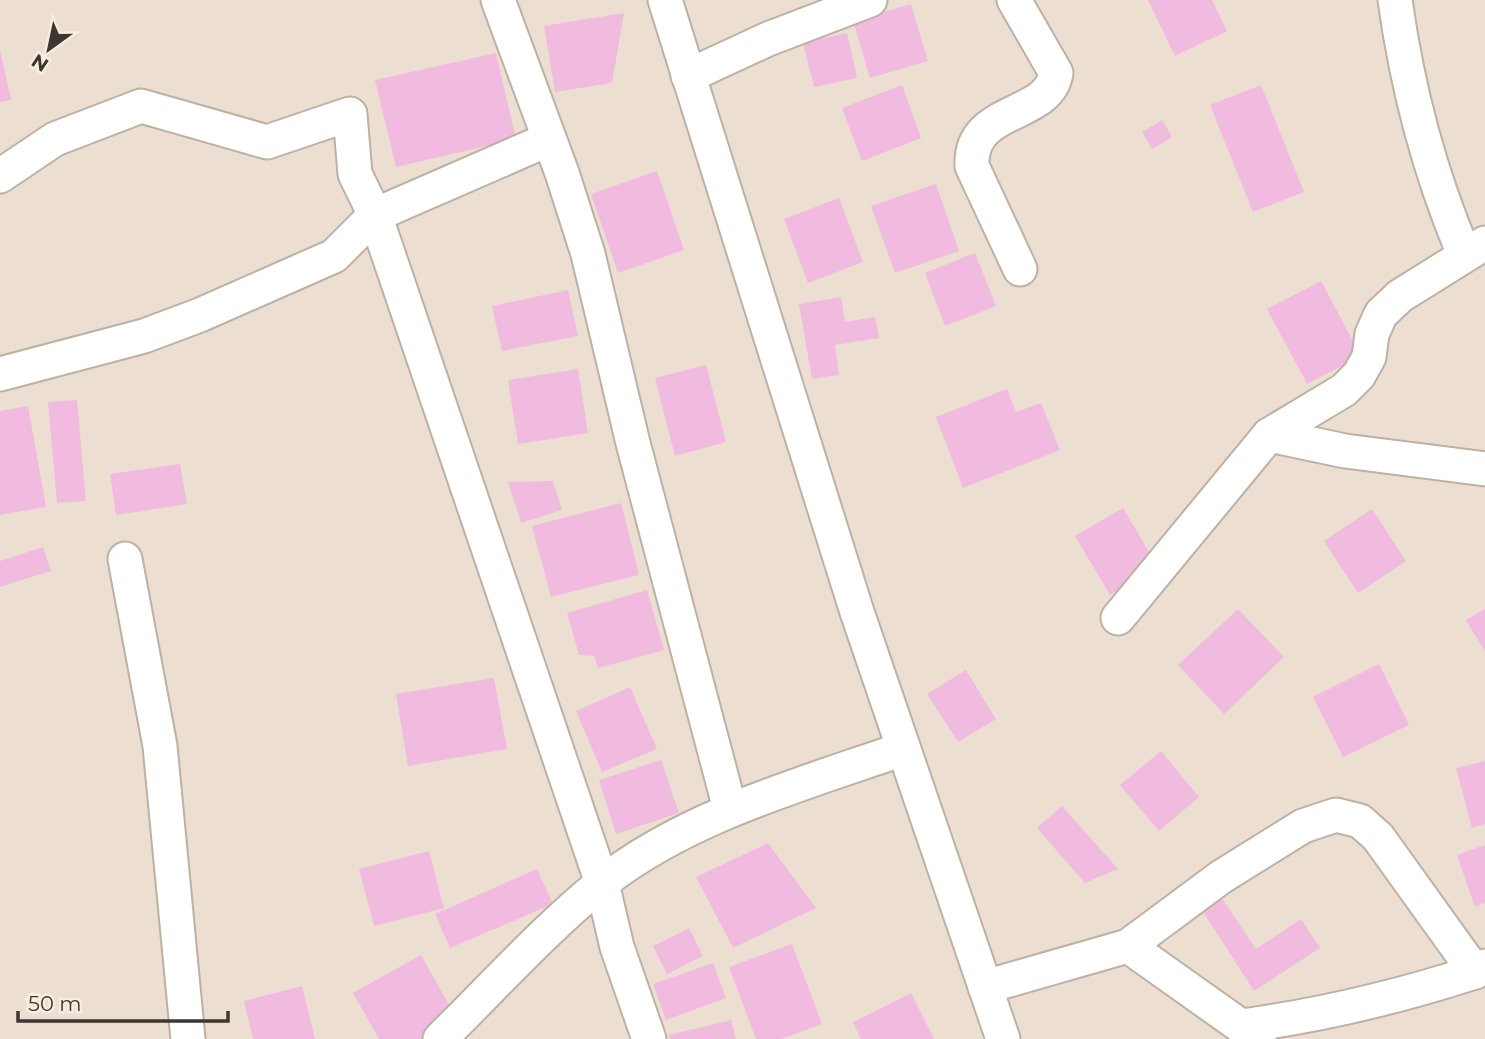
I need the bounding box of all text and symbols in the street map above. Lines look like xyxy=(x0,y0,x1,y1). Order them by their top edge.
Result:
north arrow xyxy=(14,14,84,84)
text: N xyxy=(27,49,53,77)
scale bar xyxy=(18,979,228,1023)
text: 50 m xyxy=(28,991,82,1016)

